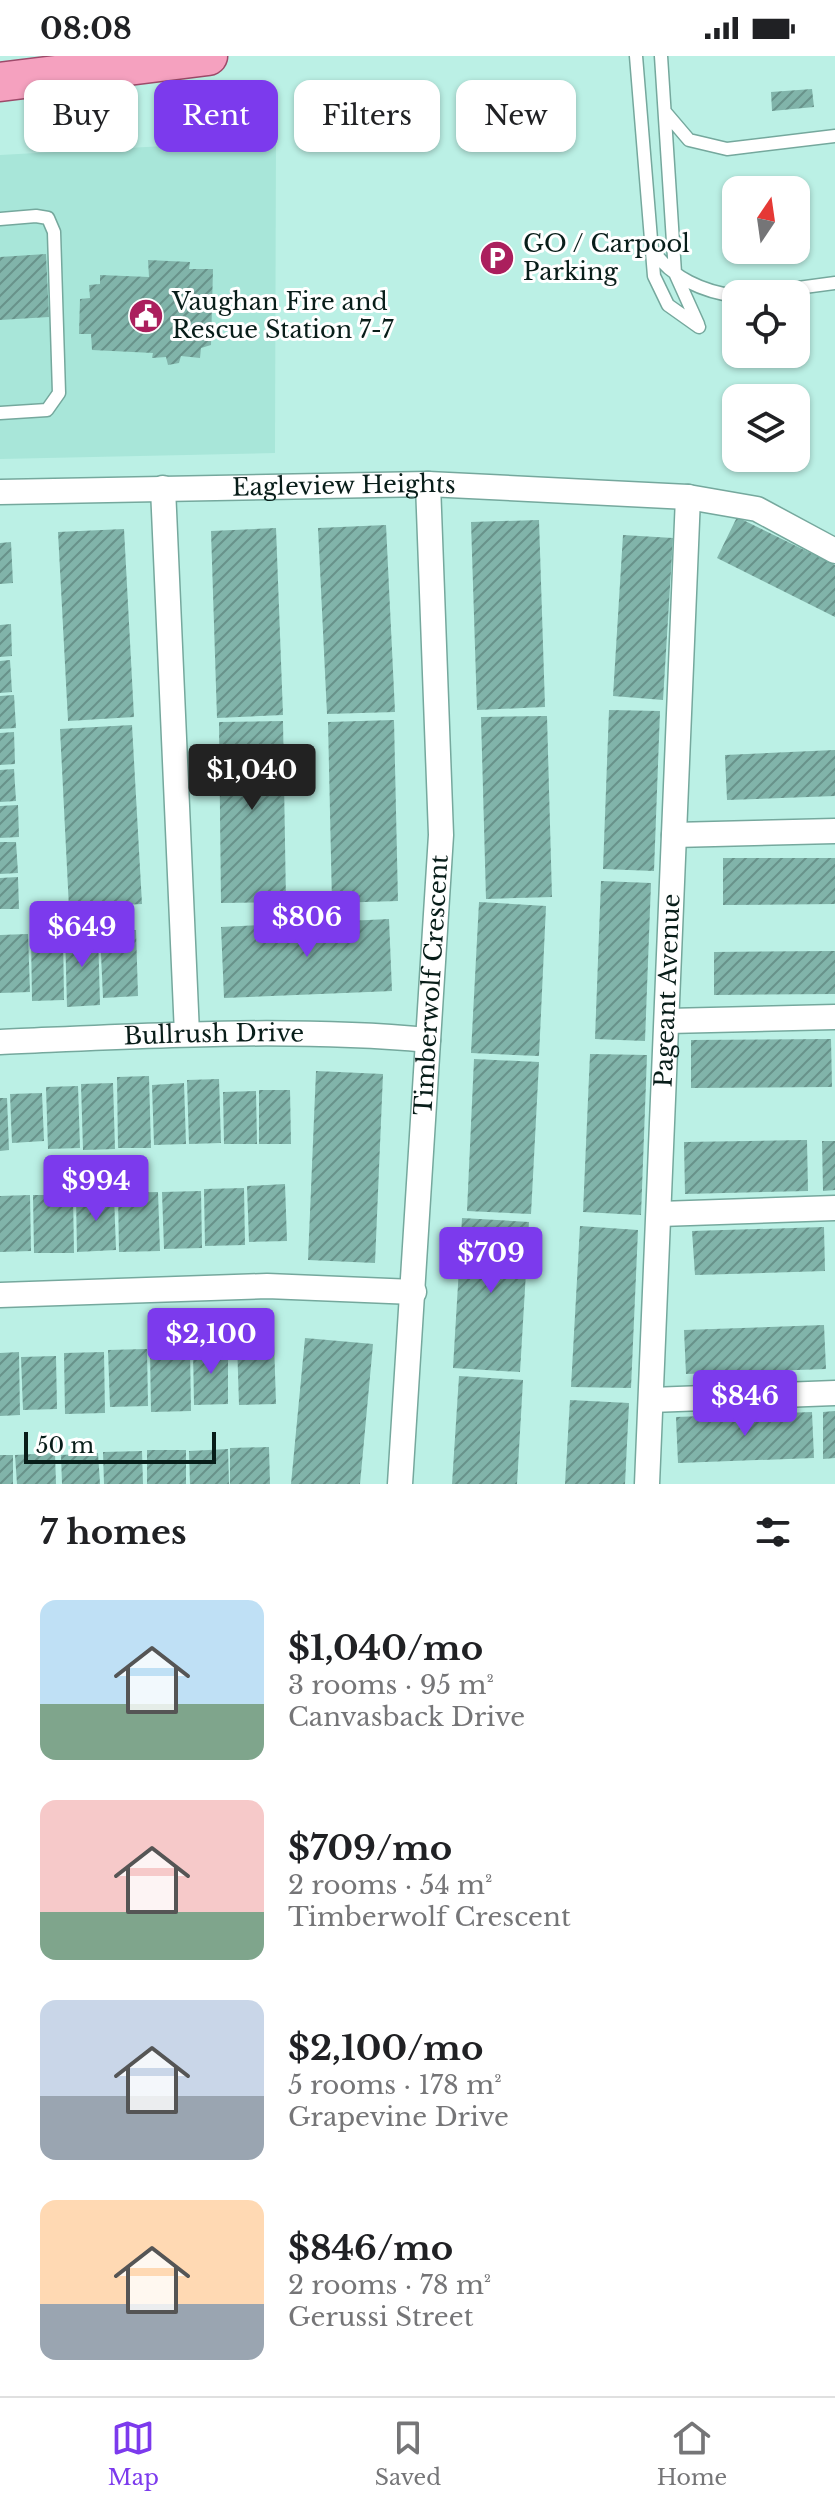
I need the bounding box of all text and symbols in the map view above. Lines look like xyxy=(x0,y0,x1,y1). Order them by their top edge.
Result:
text: 08:08 xyxy=(40,10,132,47)
chip: Buy xyxy=(24,80,138,152)
chip: Rent xyxy=(154,80,278,152)
chip: Filters xyxy=(294,80,440,152)
chip: New xyxy=(456,80,576,152)
north arrow xyxy=(722,176,810,264)
map controls xyxy=(722,176,810,472)
place label: GO / Carpool Parking xyxy=(523,229,690,286)
parking icon: GO / Carpool Parking xyxy=(478,239,516,277)
button: locate xyxy=(722,280,810,368)
place label: Vaughan Fire and Rescue Station 7-7 xyxy=(171,287,395,344)
public building icon: Vaughan Fire and Rescue Station 7-7 xyxy=(127,297,165,335)
button: layers xyxy=(722,384,810,472)
street label: Eagleview Heights xyxy=(232,469,457,502)
pin: $1,040 xyxy=(187,744,317,812)
text: $1,040 xyxy=(207,754,297,786)
street label: Timberwolf Crescent xyxy=(408,854,454,1116)
pin: $806 xyxy=(260,891,354,959)
street label: Pageant Avenue xyxy=(648,893,686,1088)
pin: $649 xyxy=(35,901,129,969)
text: $806 xyxy=(272,901,342,933)
text: $649 xyxy=(47,911,117,943)
street label: Bullrush Drive xyxy=(123,1018,304,1051)
pin: $994 xyxy=(49,1155,143,1223)
text: $994 xyxy=(61,1165,131,1197)
pin: $709 xyxy=(444,1227,538,1295)
text: $709 xyxy=(457,1237,525,1269)
pin: $2,100 xyxy=(146,1308,276,1376)
text: $2,100 xyxy=(165,1318,257,1350)
pin: $846 xyxy=(698,1370,792,1438)
text: $846 xyxy=(711,1380,779,1412)
scale bar xyxy=(24,1428,216,1464)
text: 50 m xyxy=(36,1432,94,1459)
icon: filters xyxy=(751,1510,795,1554)
text: 7 homes xyxy=(40,1511,187,1553)
text: $1,040/mo xyxy=(288,1627,483,1669)
icon: home xyxy=(104,1632,200,1728)
text: 3 rooms · 95 m² xyxy=(288,1669,494,1701)
text: Canvasback Drive xyxy=(288,1701,525,1733)
text: $709/mo xyxy=(288,1827,452,1869)
icon: home xyxy=(104,1832,200,1928)
text: 2 rooms · 54 m² xyxy=(288,1869,492,1901)
text: Timberwolf Crescent xyxy=(288,1901,571,1933)
text: $2,100/mo xyxy=(288,2027,483,2069)
icon: home xyxy=(104,2032,200,2128)
text: 5 rooms · 178 m² xyxy=(288,2069,502,2101)
text: Grapevine Drive xyxy=(288,2101,509,2133)
text: $846/mo xyxy=(288,2227,453,2269)
icon: home xyxy=(104,2232,200,2328)
text: 2 rooms · 78 m² xyxy=(288,2269,491,2301)
text: Gerussi Street xyxy=(288,2301,473,2333)
tab: Map xyxy=(108,2416,159,2491)
tab: Saved xyxy=(375,2416,441,2491)
tab: Home xyxy=(657,2416,727,2491)

